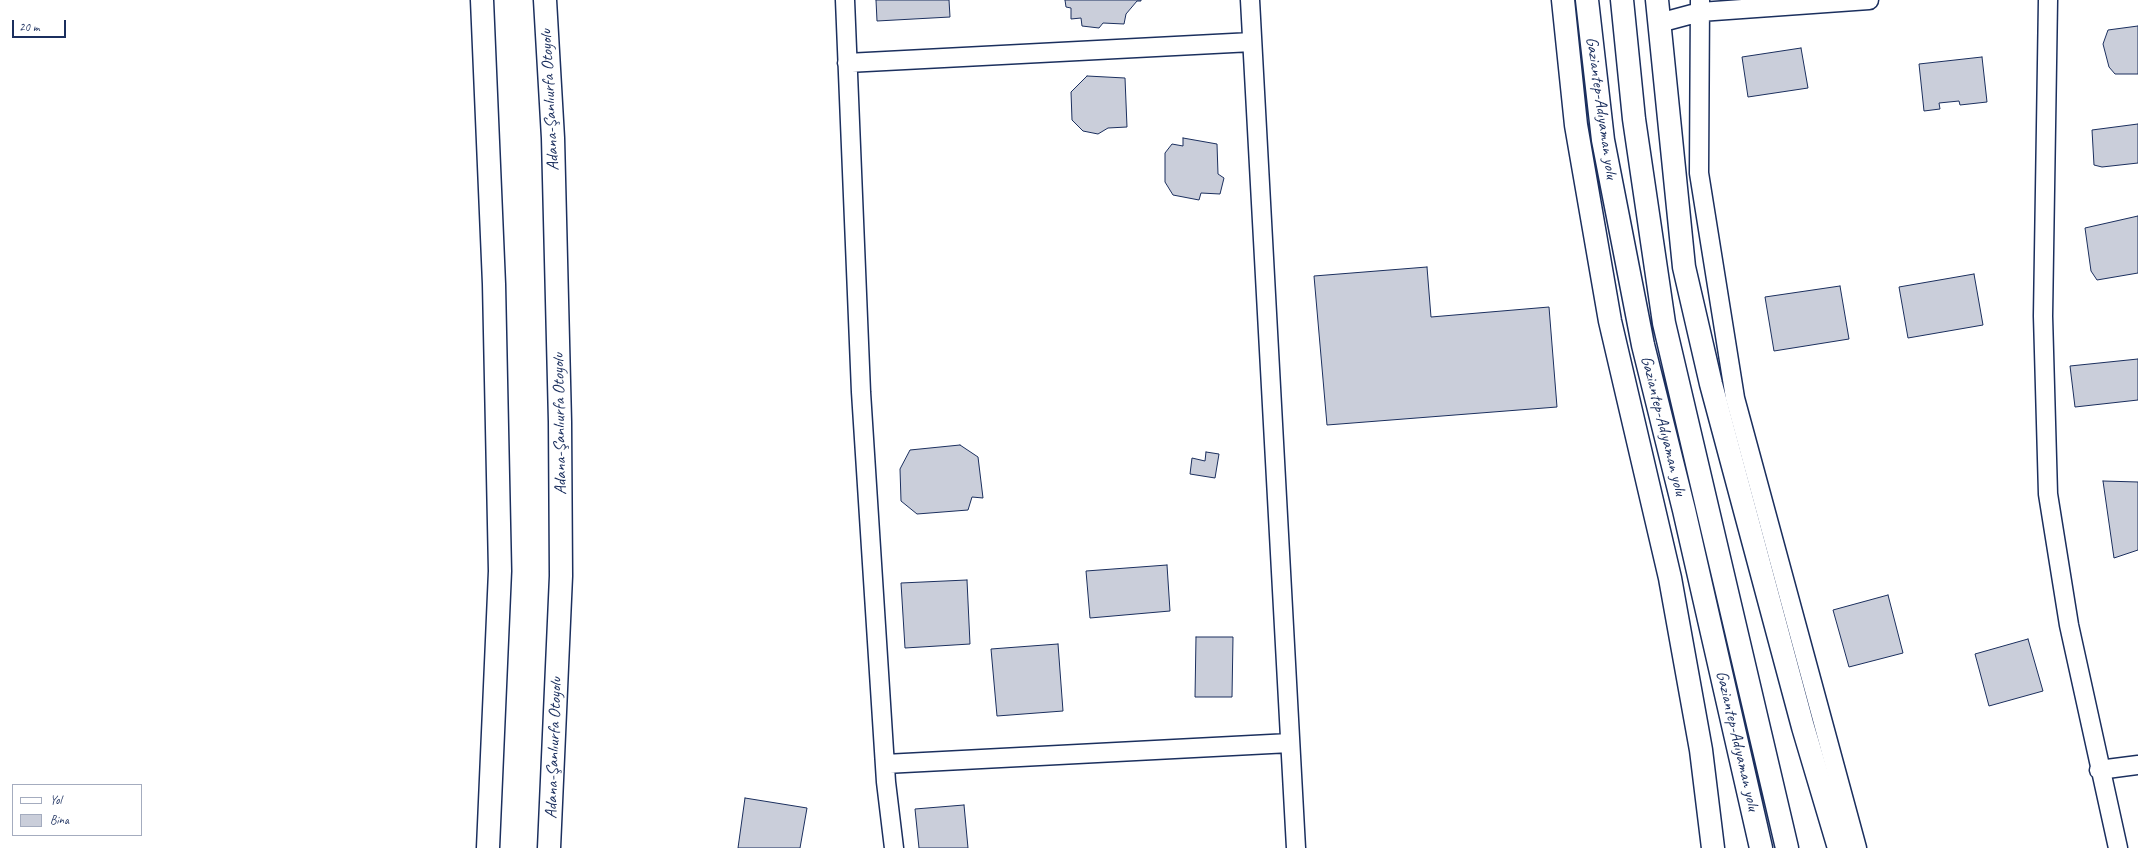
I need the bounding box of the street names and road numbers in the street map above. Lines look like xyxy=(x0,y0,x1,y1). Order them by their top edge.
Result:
street label: Adana-Şanlıurfa Otoyolu xyxy=(536,29,564,171)
street label: Gaziantep-Adıyaman yolu xyxy=(1581,36,1621,180)
street label: Adana-Şanlıurfa Otoyolu xyxy=(549,353,571,495)
street label: Gaziantep-Adıyaman yolu xyxy=(1636,354,1690,498)
street label: Gaziantep-Adıyaman yolu xyxy=(1711,669,1763,813)
street label: Adana-Şanlıurfa Otoyolu xyxy=(541,677,567,819)

